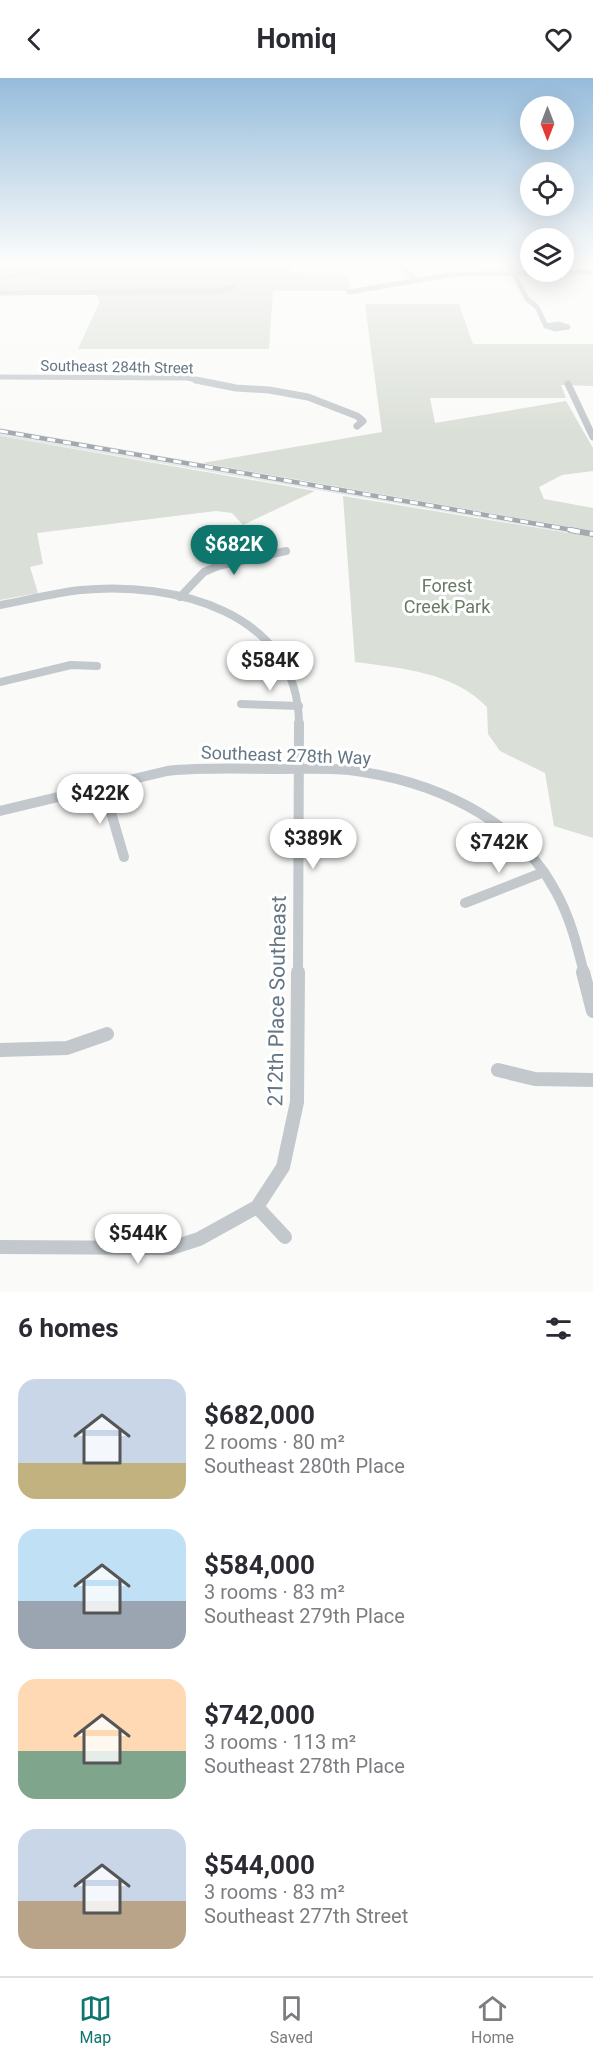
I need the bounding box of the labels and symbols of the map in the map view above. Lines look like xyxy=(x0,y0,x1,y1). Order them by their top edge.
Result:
north arrow xyxy=(520,96,574,150)
street label: Southeast 284th Street xyxy=(40,357,194,377)
pin: $682K xyxy=(192,525,276,576)
park label: Forest Creek Park xyxy=(404,575,491,617)
pin: $584K xyxy=(228,641,312,692)
street label: Southeast 278th Way xyxy=(201,742,372,768)
pin: $422K xyxy=(58,774,142,825)
pin: $389K xyxy=(271,819,355,870)
pin: $742K xyxy=(457,823,541,874)
street label: 212th Place Southeast xyxy=(263,895,291,1107)
pin: $544K xyxy=(96,1214,180,1265)

